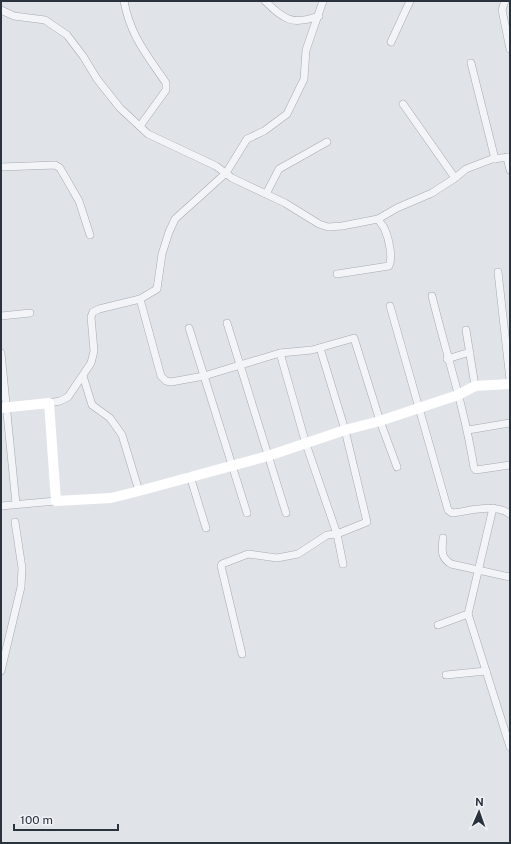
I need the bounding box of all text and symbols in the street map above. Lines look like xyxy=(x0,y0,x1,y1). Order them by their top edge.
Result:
north arrow xyxy=(459,792,499,832)
text: N xyxy=(475,796,484,808)
scale bar xyxy=(14,806,118,832)
text: 100 m xyxy=(20,813,53,827)

